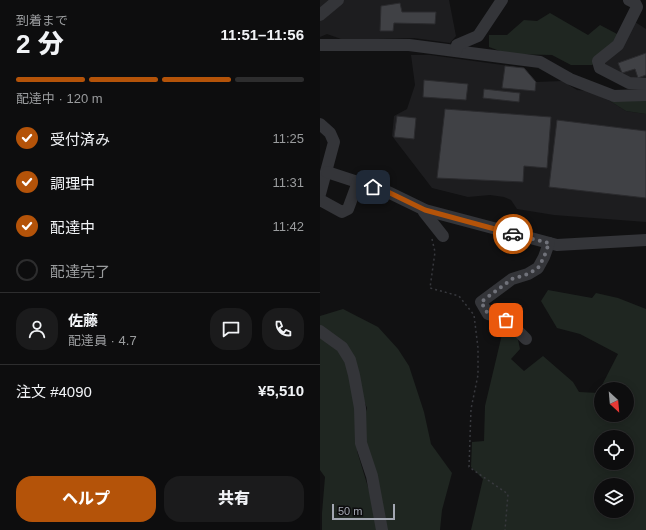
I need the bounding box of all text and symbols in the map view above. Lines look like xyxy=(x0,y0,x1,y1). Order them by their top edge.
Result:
text: 到着まで xyxy=(16,13,68,28)
text: 11:51–11:56 xyxy=(221,26,304,43)
text: 2 分 xyxy=(16,29,64,59)
text: 配達中 · 120 m xyxy=(16,91,103,106)
icon: check xyxy=(16,127,38,149)
text: 受付済み xyxy=(50,131,110,148)
text: 11:25 xyxy=(272,131,304,146)
pin xyxy=(356,170,390,204)
icon: check xyxy=(16,171,38,193)
text: 調理中 xyxy=(50,175,95,192)
text: 11:31 xyxy=(272,175,304,190)
icon: home xyxy=(362,176,384,198)
courier xyxy=(493,214,533,254)
icon: check xyxy=(16,215,38,237)
text: 配達中 xyxy=(50,219,95,236)
text: 11:42 xyxy=(272,219,304,234)
icon: car xyxy=(502,223,524,245)
text: 配達完了 xyxy=(50,263,110,280)
pin xyxy=(489,303,523,337)
button: person xyxy=(16,308,58,350)
button: chat xyxy=(210,308,252,350)
button: phone xyxy=(262,308,304,350)
icon: bag xyxy=(495,309,517,331)
text: 佐藤 xyxy=(68,312,98,329)
text: 配達員 · 4.7 xyxy=(68,333,137,348)
text: ¥5,510 xyxy=(258,382,304,399)
north arrow xyxy=(594,382,634,422)
map controls xyxy=(594,382,634,518)
text: 注文 #4090 xyxy=(16,383,92,400)
button: locate xyxy=(594,430,634,470)
button: ヘルプ xyxy=(16,476,156,522)
button: 共有 xyxy=(164,476,304,522)
button: layers xyxy=(594,478,634,518)
scale bar xyxy=(332,502,395,521)
text: 50 m xyxy=(338,505,362,517)

